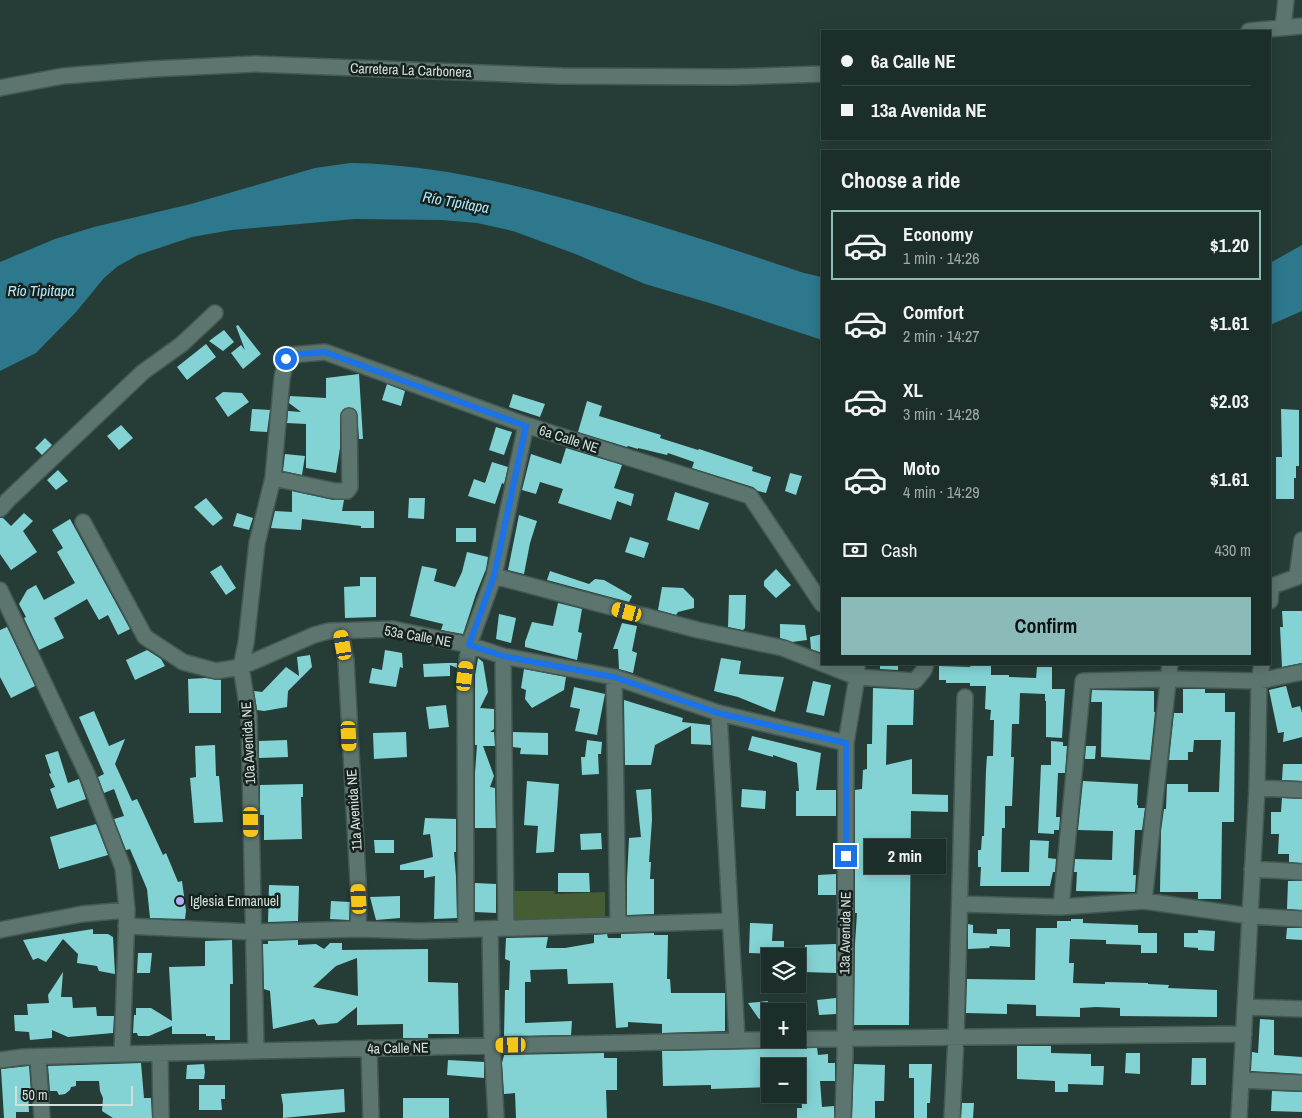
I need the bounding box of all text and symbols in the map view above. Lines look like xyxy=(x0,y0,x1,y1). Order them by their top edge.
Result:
text: 6a Calle NE xyxy=(871,48,956,74)
street label: Carretera La Carbonera xyxy=(350,59,473,81)
text: 13a Avenida NE xyxy=(871,97,987,123)
text: Choose a ride xyxy=(841,165,960,195)
water label: Río Tipitapa xyxy=(421,186,491,218)
text: Economy xyxy=(903,221,973,247)
icon: car xyxy=(843,223,888,268)
text: $1.20 xyxy=(1210,232,1249,258)
text: 1 min · 14:26 xyxy=(903,247,980,269)
water label: Río Tipitapa xyxy=(8,280,75,301)
text: Comfort xyxy=(903,299,964,325)
icon: car xyxy=(843,301,888,346)
text: $1.61 xyxy=(1210,310,1249,336)
text: 2 min · 14:27 xyxy=(903,325,980,347)
route start xyxy=(275,348,297,370)
text: XL xyxy=(903,377,923,403)
icon: car xyxy=(843,379,888,424)
text: $2.03 xyxy=(1210,388,1249,414)
text: 3 min · 14:28 xyxy=(903,403,980,425)
street label: 6a Calle NE xyxy=(537,421,601,457)
text: Moto xyxy=(903,455,940,481)
icon: car xyxy=(843,457,888,502)
text: $1.61 xyxy=(1210,466,1249,492)
text: 4 min · 14:29 xyxy=(903,481,980,503)
icon: cash xyxy=(841,536,869,564)
text: Cash xyxy=(881,537,917,563)
text: 430 m xyxy=(1215,539,1251,561)
button: Confirm xyxy=(841,597,1251,655)
car xyxy=(610,601,643,623)
street label: 53a Calle NE xyxy=(383,621,453,651)
car xyxy=(333,629,352,661)
car xyxy=(455,660,474,692)
street label: 10a Avenida NE xyxy=(237,701,259,785)
car xyxy=(340,721,357,751)
street label: 11a Avenida NE xyxy=(342,768,366,852)
car xyxy=(243,807,258,837)
callout: 2 min xyxy=(864,838,946,874)
route end xyxy=(835,845,857,867)
text: 2 min xyxy=(888,845,922,867)
car xyxy=(350,884,367,914)
street label: 13a Avenida NE xyxy=(835,891,855,975)
place label: Iglesia Enmanuel xyxy=(190,892,279,910)
marker: Iglesia Enmanuel xyxy=(174,895,186,907)
map controls xyxy=(761,948,806,1103)
button: layers xyxy=(761,948,806,993)
button: + xyxy=(761,1003,806,1048)
car xyxy=(495,1037,526,1053)
street label: 4a Calle NE xyxy=(367,1038,429,1058)
button: − xyxy=(761,1058,806,1103)
scale bar xyxy=(15,1083,132,1106)
text: 50 m xyxy=(22,1086,48,1104)

